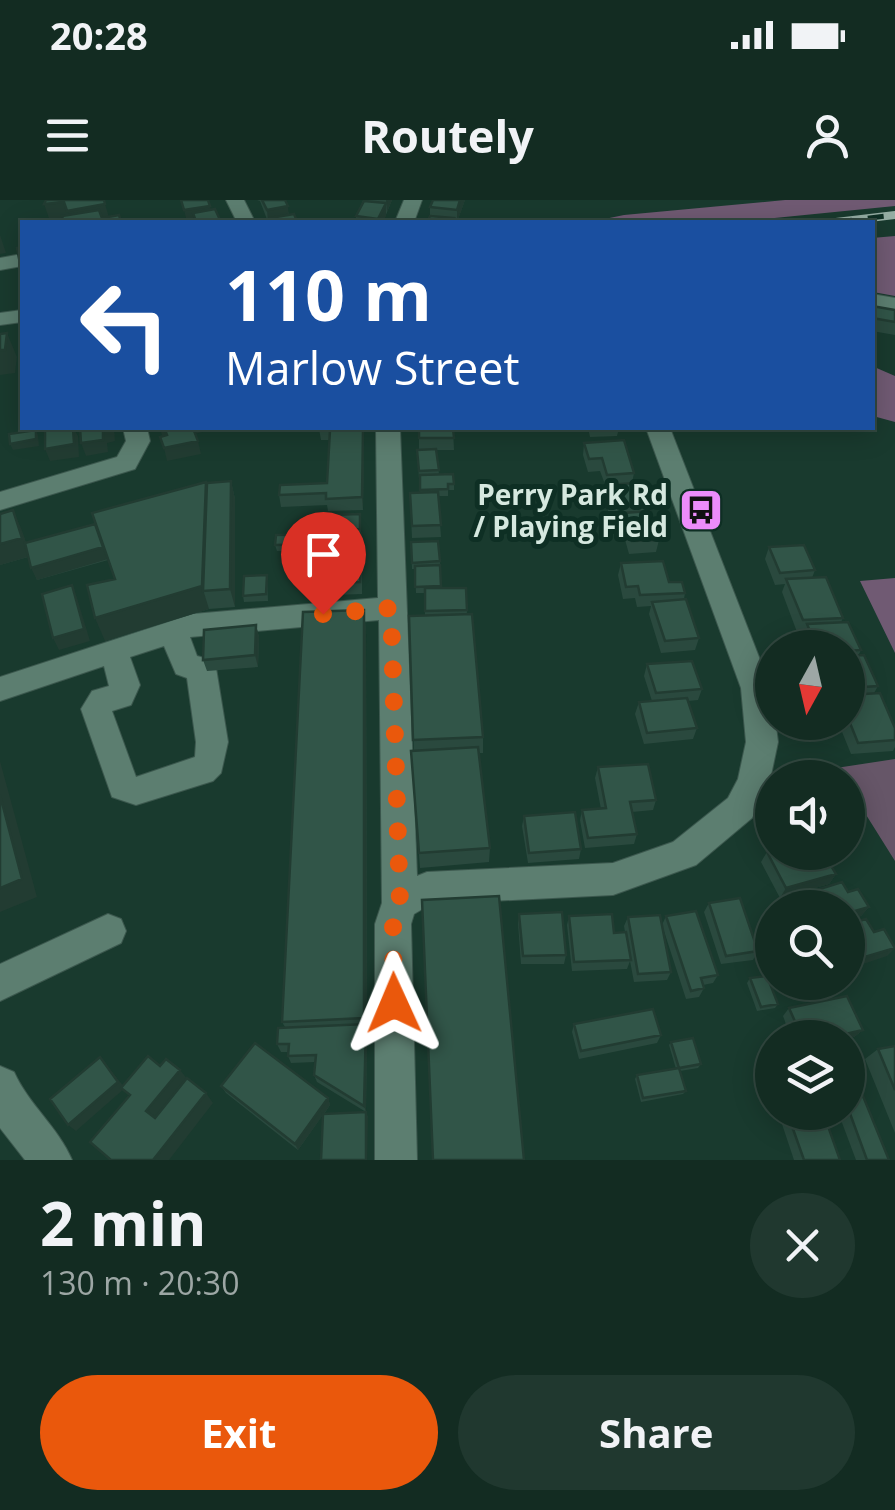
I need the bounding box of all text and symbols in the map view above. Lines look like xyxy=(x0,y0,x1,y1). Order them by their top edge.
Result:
text: 20:28 xyxy=(50,9,148,61)
text: Routely xyxy=(361,105,534,166)
icon: menu xyxy=(40,108,95,163)
icon: person xyxy=(800,108,855,163)
text: 110 m xyxy=(225,246,432,342)
icon: left xyxy=(60,260,190,390)
text: Marlow Street xyxy=(225,337,520,398)
place label: Perry Park Rd / Playing Field xyxy=(473,475,668,545)
bus stop icon: Perry Park Rd / Playing Field xyxy=(678,487,724,533)
pin xyxy=(281,512,366,615)
icon: arrive xyxy=(296,527,351,582)
north arrow xyxy=(755,630,865,740)
map controls xyxy=(755,630,865,1130)
button: sound xyxy=(755,760,865,870)
button: search xyxy=(755,890,865,1000)
position arrow xyxy=(342,951,446,1055)
button: layers xyxy=(755,1020,865,1130)
text: 2 min xyxy=(40,1182,207,1264)
button: close xyxy=(750,1193,855,1298)
text: 130 m · 20:30 xyxy=(40,1261,239,1304)
button: Exit xyxy=(40,1375,438,1490)
button: Share xyxy=(458,1375,855,1490)

